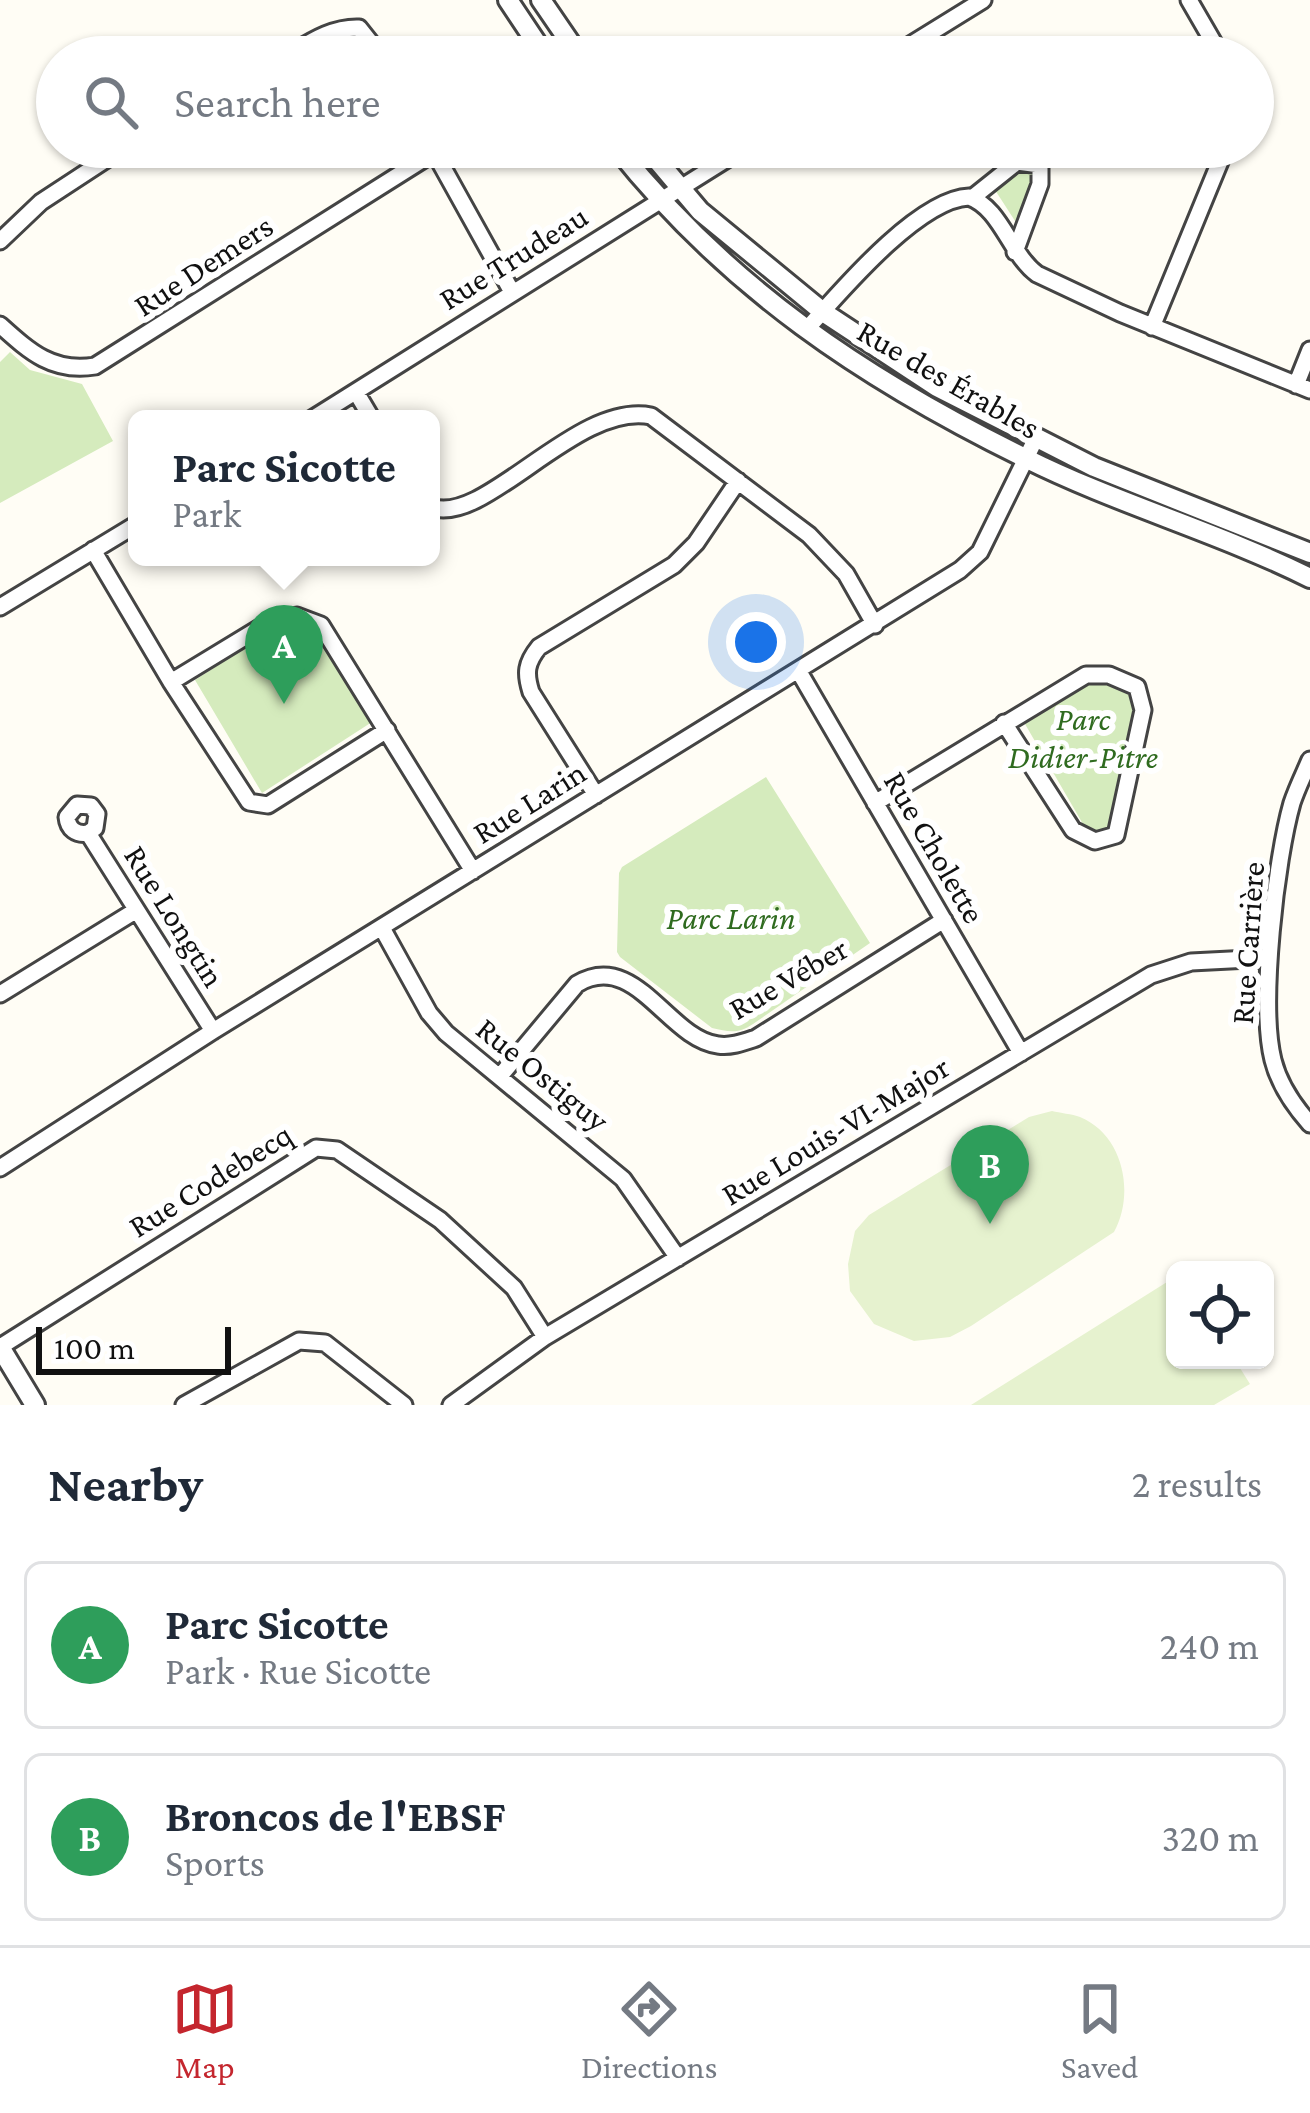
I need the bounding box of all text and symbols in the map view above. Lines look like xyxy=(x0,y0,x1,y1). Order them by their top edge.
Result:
search box xyxy=(36,36,1274,168)
icon: search xyxy=(78,69,144,135)
text: Search here xyxy=(174,77,381,127)
street label: Rue Trudeau xyxy=(432,197,594,317)
street label: Rue Demers xyxy=(127,206,279,324)
street label: Rue des Érables xyxy=(851,312,1047,446)
popup xyxy=(128,410,440,566)
text: Parc Sicotte xyxy=(172,442,396,492)
text: Park xyxy=(172,492,241,535)
pin: A xyxy=(245,605,323,704)
your location xyxy=(726,612,786,672)
park label: Parc Didier-Pitre xyxy=(1008,700,1159,775)
street label: Rue Larin xyxy=(466,753,592,851)
street label: Rue Cholette xyxy=(877,765,993,929)
street label: Rue Longtin xyxy=(117,838,233,994)
street label: Rue Carrière xyxy=(1223,861,1271,1025)
park label: Parc Larin xyxy=(666,899,796,936)
street label: Rue Véber xyxy=(722,929,854,1027)
street label: Rue Ostiguy xyxy=(469,1009,617,1139)
street label: Rue Louis-VI-Major xyxy=(714,1047,956,1213)
street label: Rue Codebecq xyxy=(122,1115,298,1245)
pin: B xyxy=(951,1125,1029,1224)
map controls xyxy=(1166,1261,1274,1369)
button: locate xyxy=(1166,1261,1274,1369)
scale bar xyxy=(36,1321,231,1374)
text: 100 m xyxy=(54,1329,135,1366)
text: Nearby xyxy=(48,1455,203,1512)
text: 2 results xyxy=(1132,1462,1262,1505)
text: Parc Sicotte xyxy=(165,1599,389,1649)
text: A xyxy=(78,1624,102,1667)
text: 240 m xyxy=(1160,1624,1259,1667)
text: Park · Rue Sicotte xyxy=(165,1649,431,1692)
text: Broncos de l'EBSF xyxy=(165,1791,506,1841)
text: B xyxy=(79,1816,101,1859)
text: 320 m xyxy=(1161,1816,1259,1859)
text: Sports xyxy=(165,1841,265,1884)
tab: Map xyxy=(172,1976,238,2085)
tab: Directions xyxy=(581,1976,718,2085)
tab: Saved xyxy=(1061,1976,1138,2085)

